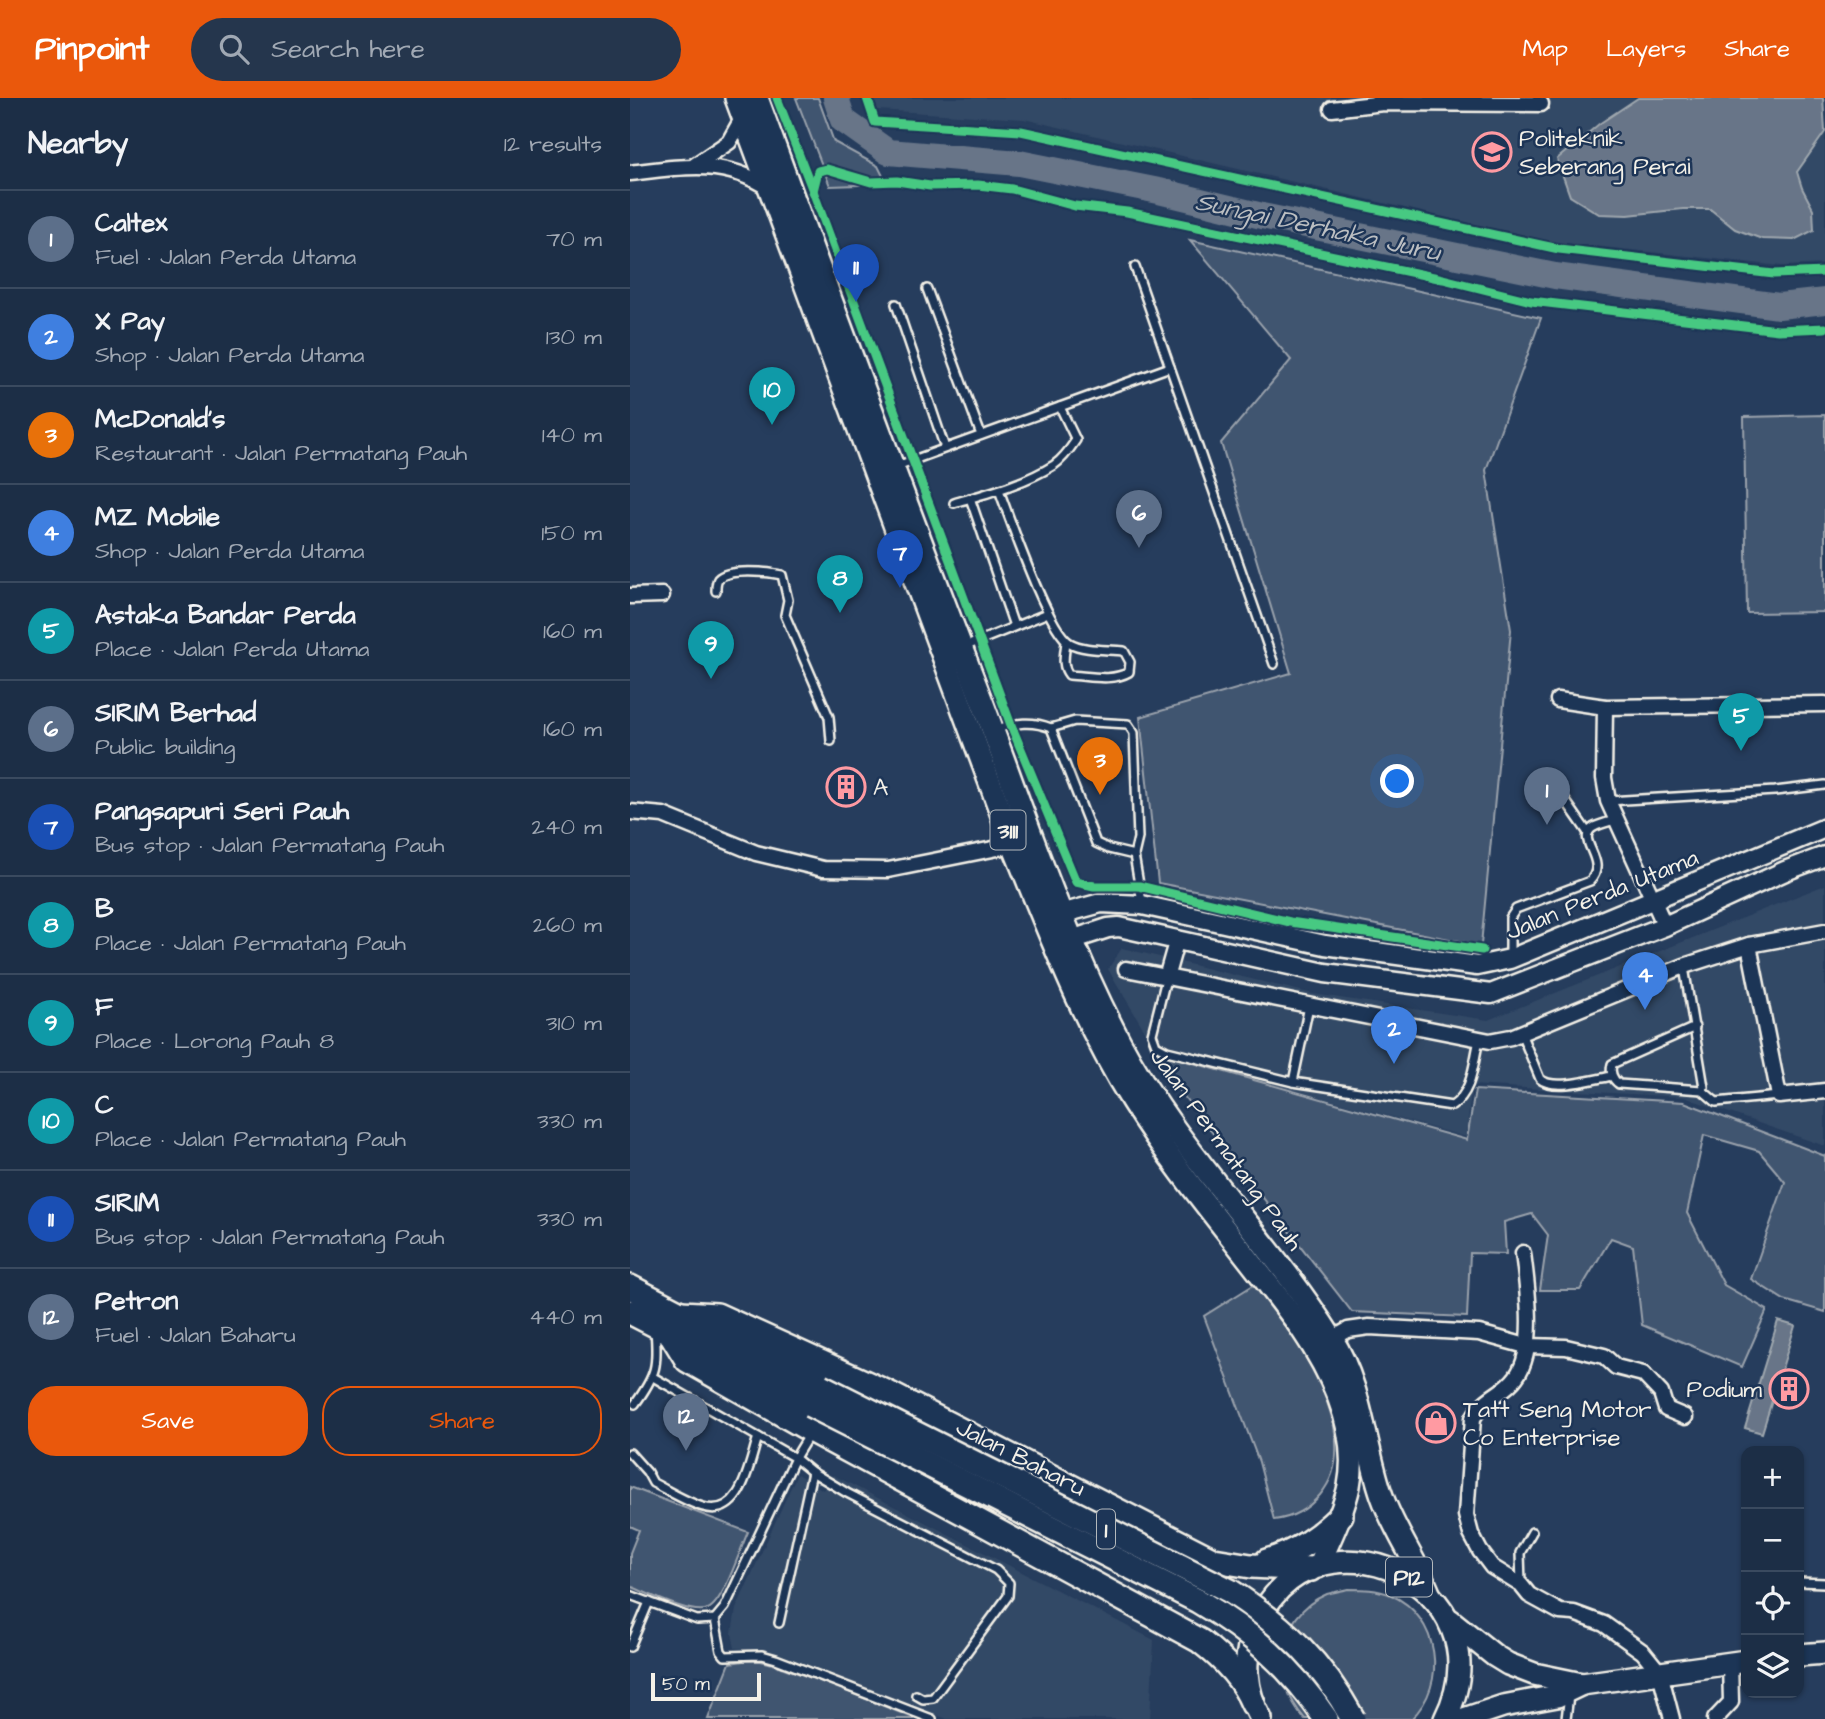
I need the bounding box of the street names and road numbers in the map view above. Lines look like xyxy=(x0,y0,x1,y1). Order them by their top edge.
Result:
road number: 3111 xyxy=(990,810,1026,850)
street label: Jalan Perda Utama xyxy=(1501,841,1704,949)
street label: Jalan Permatang Pauh xyxy=(1140,1042,1311,1258)
street label: Jalan Baharu xyxy=(950,1411,1091,1505)
road number: 1 xyxy=(1097,1510,1115,1548)
road number: P12 xyxy=(1386,1558,1432,1596)

